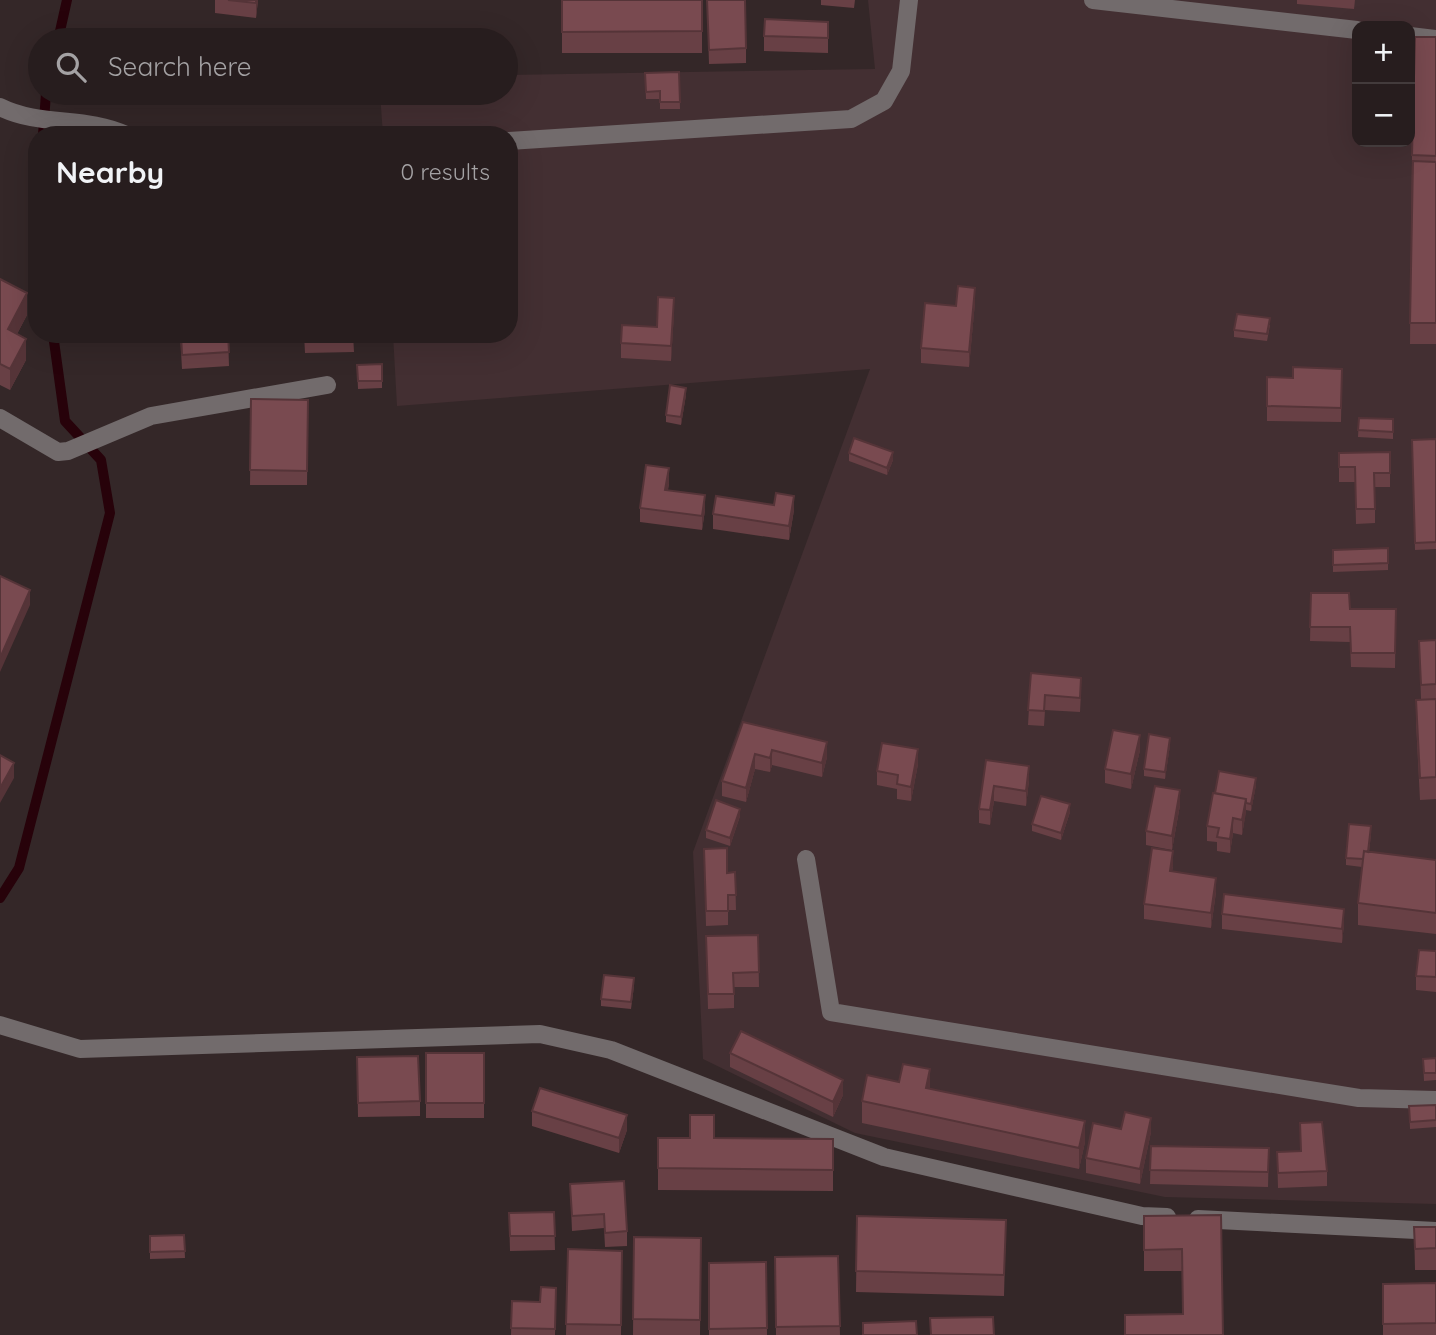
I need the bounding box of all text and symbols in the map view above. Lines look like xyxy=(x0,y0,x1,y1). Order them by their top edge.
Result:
map controls xyxy=(1352,21,1415,147)
button: + xyxy=(1352,21,1415,84)
search box xyxy=(28,28,518,105)
icon: search xyxy=(52,48,90,86)
text: Search here xyxy=(108,50,252,83)
button: − xyxy=(1352,84,1415,147)
text: Nearby xyxy=(56,153,164,191)
text: 0 results xyxy=(401,157,490,186)

